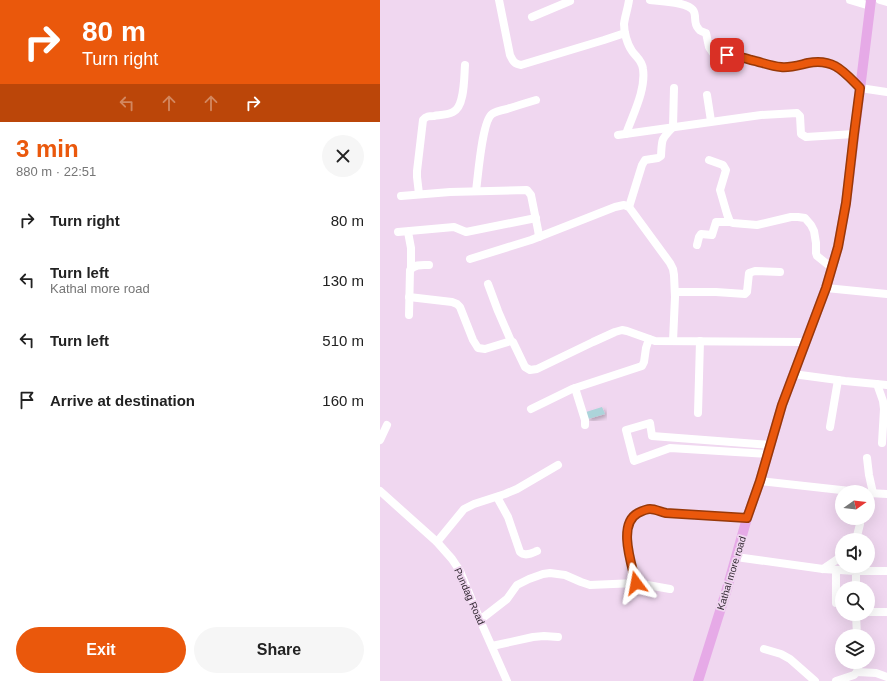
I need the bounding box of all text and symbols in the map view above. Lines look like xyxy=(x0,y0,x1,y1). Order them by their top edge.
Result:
icon: right xyxy=(16,16,68,68)
text: 80 m xyxy=(82,16,146,47)
pin xyxy=(710,38,744,72)
icon: arrive xyxy=(716,44,738,66)
text: Turn right xyxy=(82,49,158,69)
icon: left xyxy=(116,92,138,114)
icon: ahead xyxy=(158,92,180,114)
icon: ahead xyxy=(200,92,222,114)
icon: right xyxy=(242,92,264,114)
text: 3 min xyxy=(16,135,79,162)
button: close xyxy=(322,135,364,177)
text: 880 m · 22:51 xyxy=(16,164,96,179)
icon: right xyxy=(16,209,38,231)
text: Turn right xyxy=(50,212,120,229)
text: 80 m xyxy=(331,212,364,229)
text: Turn left xyxy=(50,264,109,281)
icon: left xyxy=(16,269,38,291)
text: 130 m xyxy=(322,272,364,289)
text: Kathal more road xyxy=(50,281,150,296)
icon: left xyxy=(16,329,38,351)
text: Turn left xyxy=(50,332,109,349)
text: 510 m xyxy=(322,332,364,349)
icon: arrive xyxy=(16,389,38,411)
text: Arrive at destination xyxy=(50,392,195,409)
text: 160 m xyxy=(322,392,364,409)
north arrow xyxy=(835,485,875,525)
map controls xyxy=(835,485,875,669)
button: sound xyxy=(835,533,875,573)
street label: Kathal more road xyxy=(715,535,748,611)
position arrow xyxy=(615,562,657,604)
street label: Pundag Road xyxy=(452,566,487,626)
button: search xyxy=(835,581,875,621)
button: Exit xyxy=(16,627,186,673)
button: Share xyxy=(194,627,364,673)
button: layers xyxy=(835,629,875,669)

